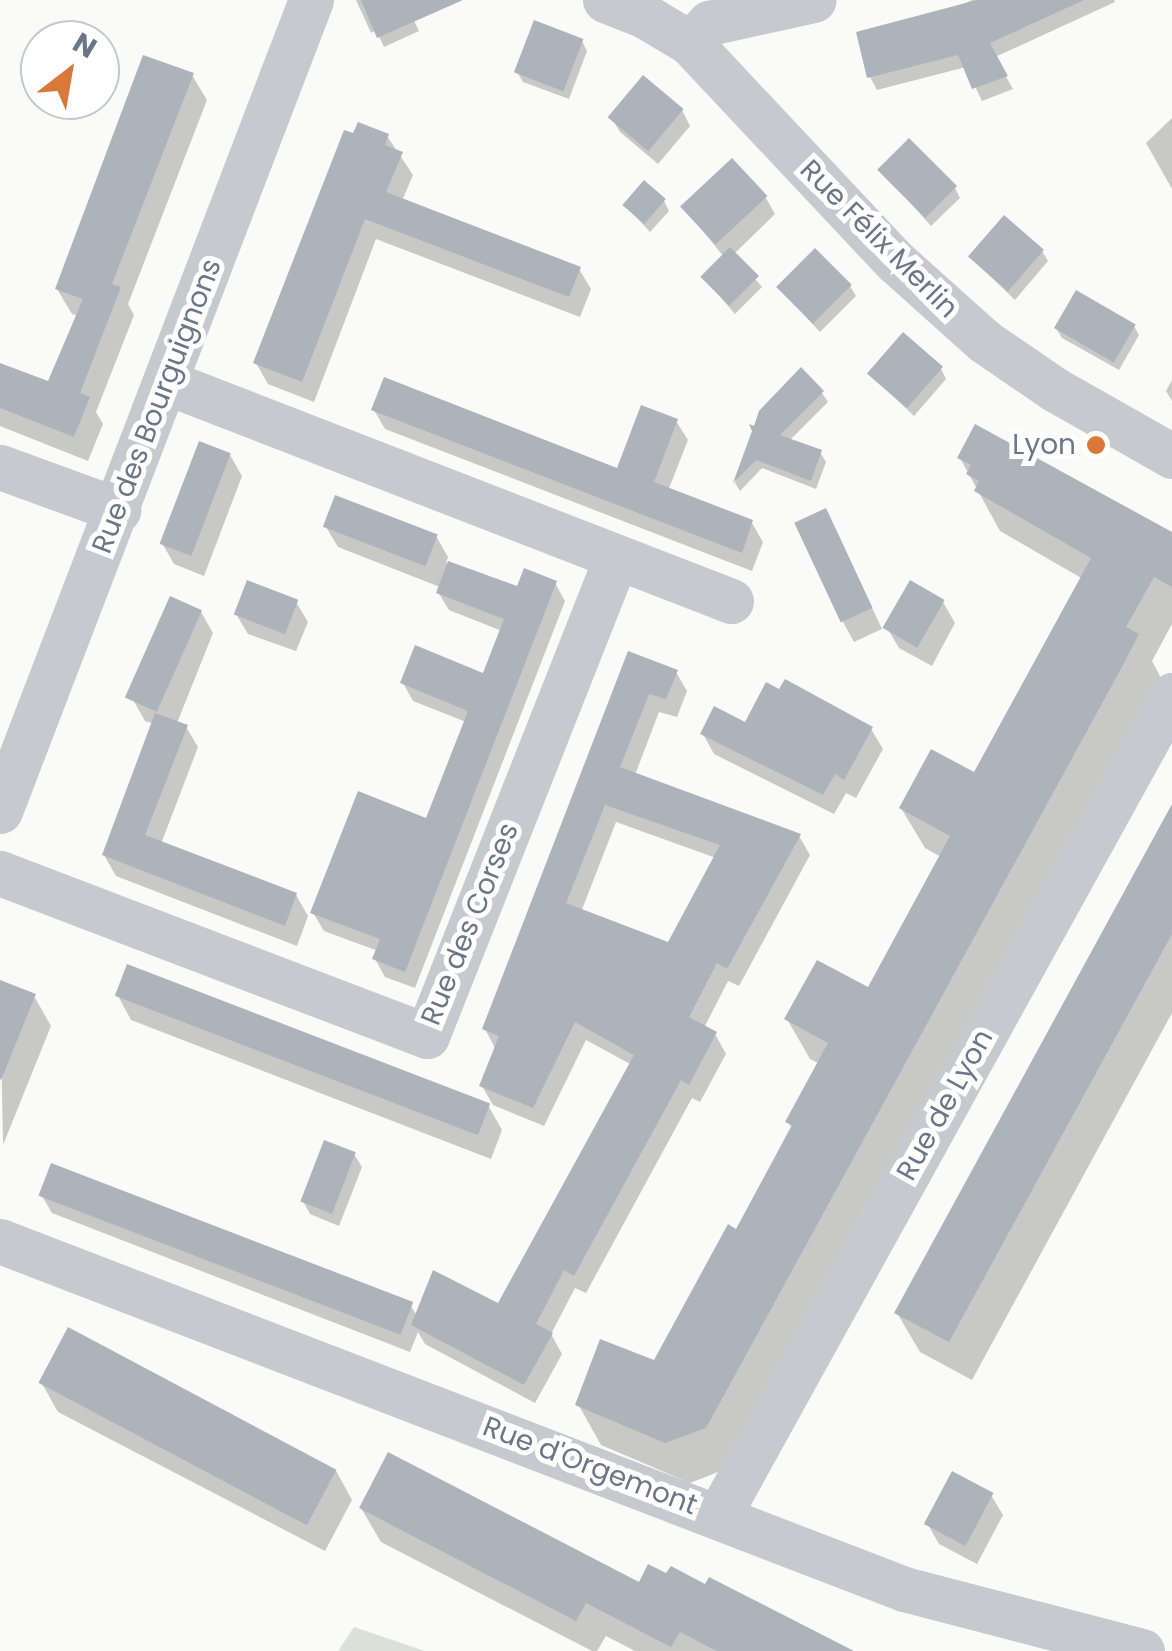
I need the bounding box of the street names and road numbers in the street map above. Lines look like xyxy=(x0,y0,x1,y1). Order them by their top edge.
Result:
street label: Rue Félix Merlin xyxy=(793,153,965,325)
street label: Rue des Bourguignons xyxy=(85,254,229,558)
street label: Rue des Corses xyxy=(414,818,526,1030)
street label: Rue de Lyon xyxy=(890,1024,1000,1186)
street label: Rue d'Orgemont xyxy=(478,1410,702,1522)

